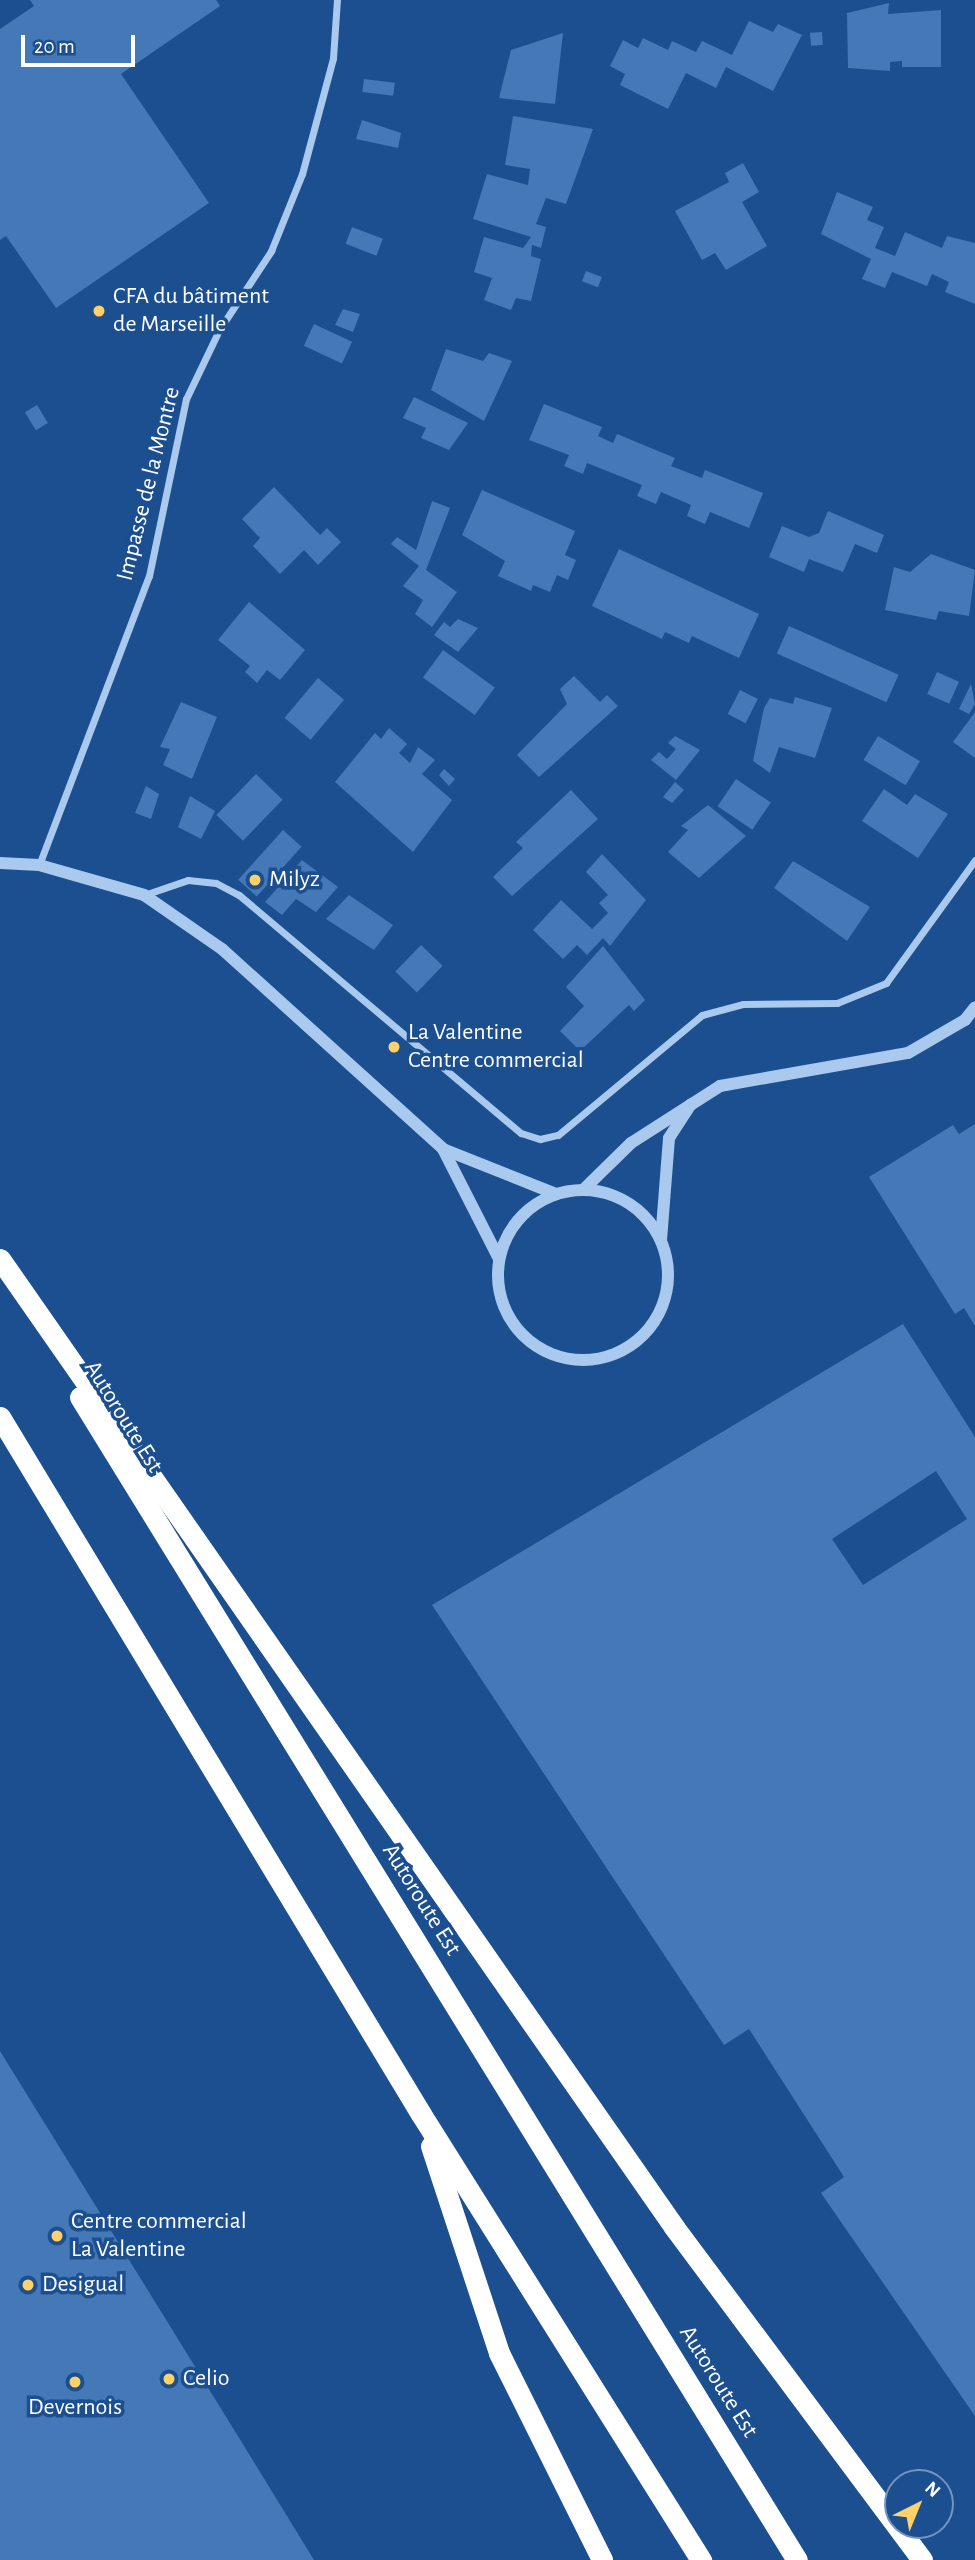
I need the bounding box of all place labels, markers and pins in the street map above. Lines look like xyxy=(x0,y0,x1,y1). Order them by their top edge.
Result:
place label: CFA du bâtiment de Marseille xyxy=(113,283,269,339)
marker: CFA du bâtiment de Marseille xyxy=(91,303,107,319)
place label: Milyz xyxy=(269,866,320,894)
marker: Milyz xyxy=(247,872,263,888)
place label: La Valentine Centre commercial xyxy=(408,1019,584,1075)
marker: La Valentine Centre commercial xyxy=(386,1039,402,1055)
place label: Centre commercial La Valentine xyxy=(71,2208,247,2264)
marker: Centre commercial La Valentine xyxy=(49,2228,65,2244)
place label: Desigual xyxy=(42,2271,124,2299)
marker: Desigual xyxy=(20,2277,36,2293)
place label: Celio xyxy=(183,2365,230,2393)
marker: Celio xyxy=(161,2371,177,2387)
marker: Devernois xyxy=(67,2374,83,2390)
place label: Devernois xyxy=(28,2394,122,2422)

